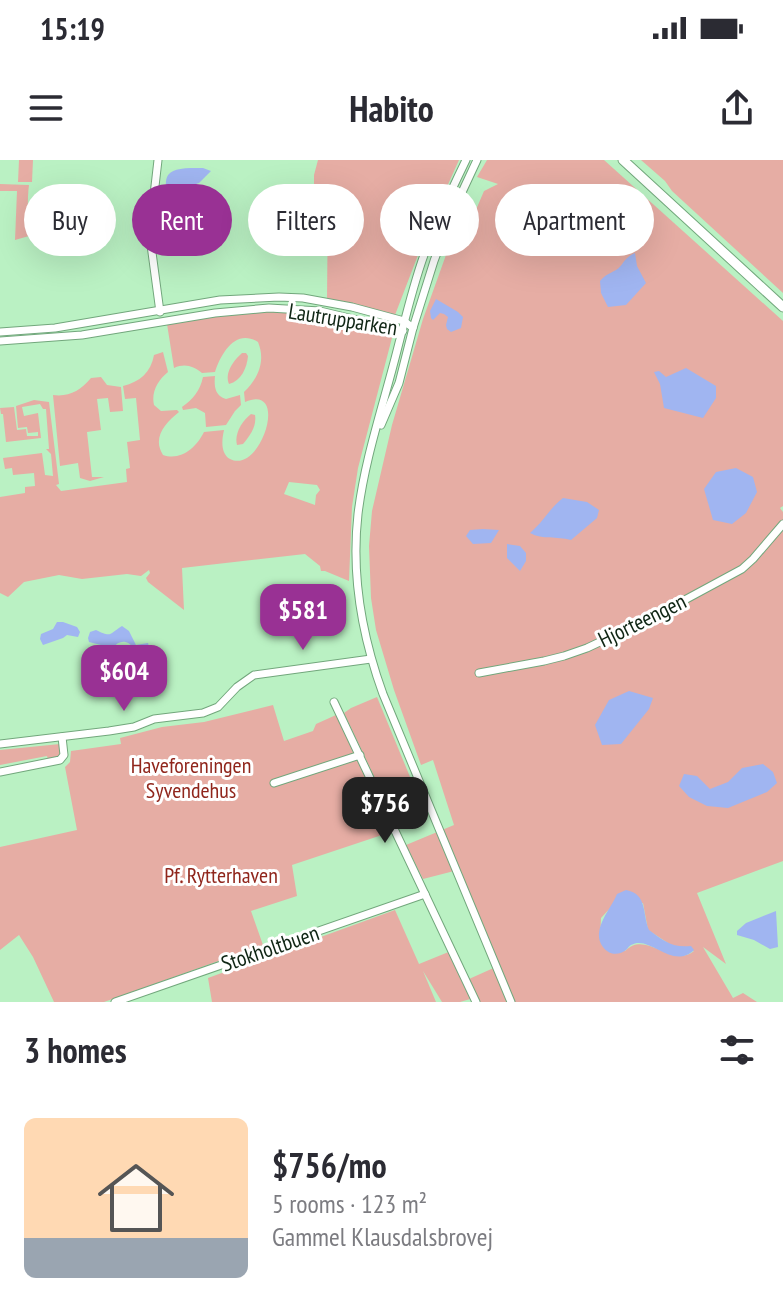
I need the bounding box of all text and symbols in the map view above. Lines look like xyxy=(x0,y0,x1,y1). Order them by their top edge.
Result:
text: 15:19 xyxy=(40,9,105,48)
text: Habito xyxy=(349,85,434,132)
icon: menu xyxy=(24,86,68,130)
icon: share xyxy=(715,86,759,130)
chip: Buy xyxy=(24,184,116,256)
chip: Rent xyxy=(132,184,232,256)
chip: Filters xyxy=(248,184,364,256)
chip: New xyxy=(380,184,479,256)
chip: Apartment xyxy=(495,184,654,256)
street label: Lautrupparken xyxy=(287,297,399,341)
pin: $581 xyxy=(256,584,350,652)
street label: Hjorteengen xyxy=(593,587,691,653)
text: $581 xyxy=(278,593,328,626)
pin: $604 xyxy=(77,645,171,713)
text: $604 xyxy=(99,654,149,687)
park label: Haveforeningen Syvendehus xyxy=(131,751,251,804)
pin: $756 xyxy=(338,777,432,845)
text: $756 xyxy=(360,786,410,819)
park label: Pf. Rytterhaven xyxy=(164,861,278,889)
street label: Stokholtbuen xyxy=(217,918,323,978)
text: 3 homes xyxy=(24,1028,127,1072)
icon: filters xyxy=(715,1028,759,1072)
text: $756/mo xyxy=(272,1143,387,1187)
icon: home xyxy=(88,1150,184,1246)
text: 5 rooms · 123 m² xyxy=(272,1187,427,1220)
text: Gammel Klausdalsbrovej xyxy=(272,1220,493,1253)

